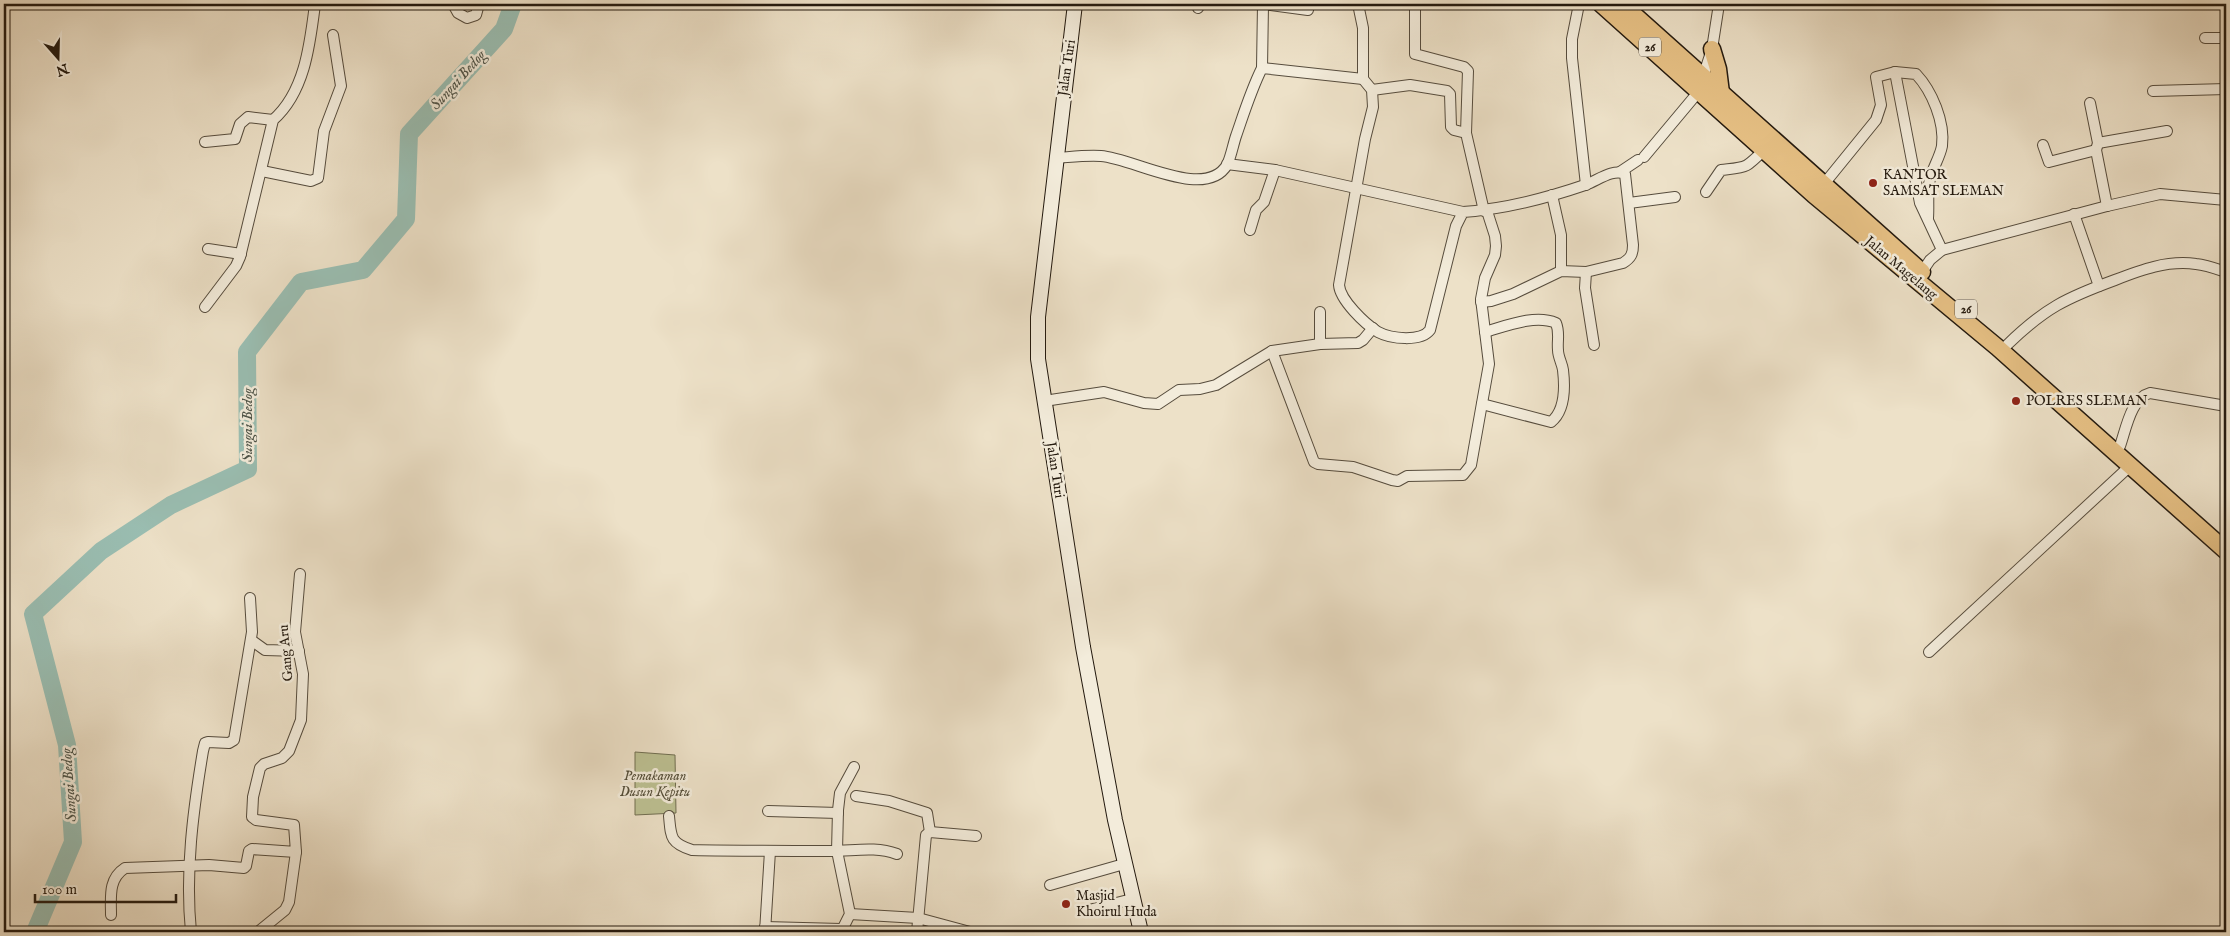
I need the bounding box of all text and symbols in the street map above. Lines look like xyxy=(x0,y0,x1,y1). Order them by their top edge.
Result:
north arrow xyxy=(32,32,82,82)
street label: Jalan Turi xyxy=(1054,38,1080,99)
road number: 26 xyxy=(1639,38,1661,56)
water label: Sungai Bedog xyxy=(426,45,491,115)
text: N xyxy=(53,58,72,80)
place label: KANTOR SAMSAT SLEMAN xyxy=(1883,166,2004,200)
marker: KANTOR SAMSAT SLEMAN xyxy=(1867,177,1879,189)
street label: Jalan Magelang xyxy=(1859,231,1942,304)
road number: 26 xyxy=(1955,300,1977,318)
water label: Sungai Bedog xyxy=(238,387,258,462)
place label: POLRES SLEMAN xyxy=(2026,392,2148,410)
marker: POLRES SLEMAN xyxy=(2010,395,2022,407)
street label: Jalan Turi xyxy=(1041,438,1068,500)
street label: Gang Aru xyxy=(275,624,297,682)
water label: Sungai Bedog xyxy=(57,746,82,823)
park label: Pemakaman Dusun Kepitu xyxy=(620,767,690,801)
scale bar xyxy=(35,871,176,903)
text: 100 m xyxy=(42,880,78,899)
place label: Masjid Khoirul Huda xyxy=(1076,887,1158,921)
marker: Masjid Khoirul Huda xyxy=(1060,898,1072,910)

